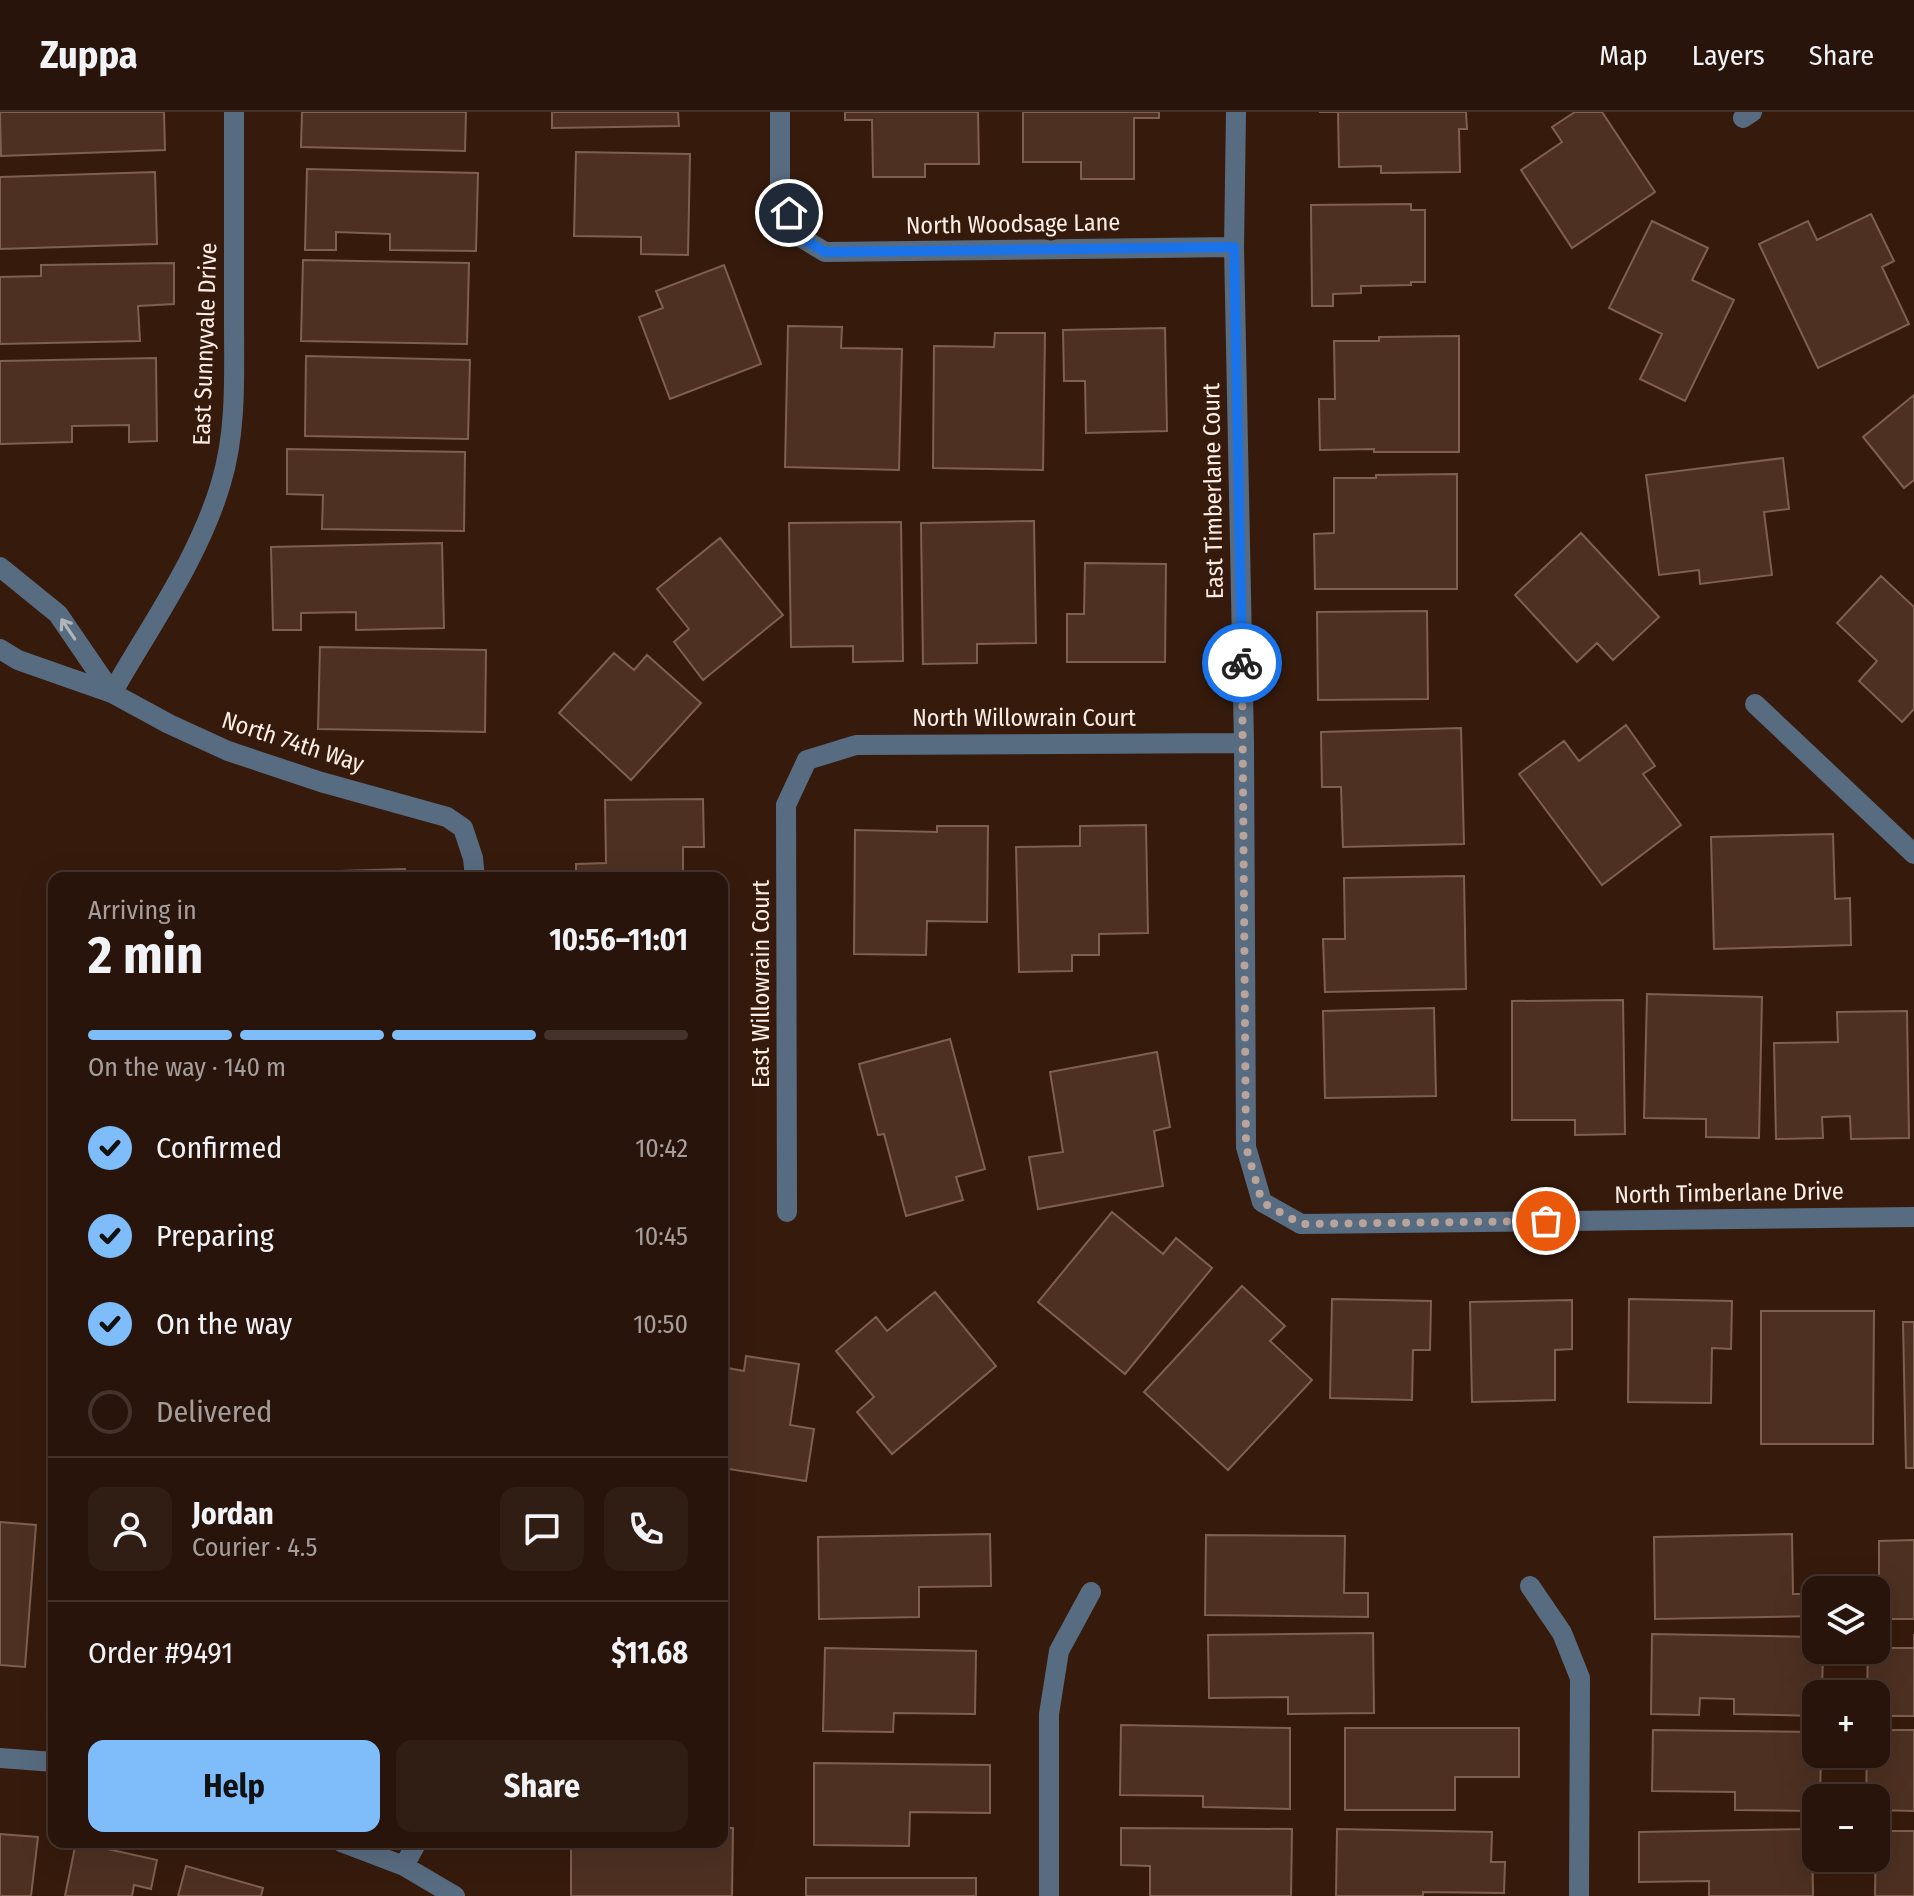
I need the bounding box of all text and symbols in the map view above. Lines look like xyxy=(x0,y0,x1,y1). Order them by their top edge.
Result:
text: Zuppa xyxy=(40,32,138,78)
text: Map xyxy=(1599,39,1648,72)
text: Layers xyxy=(1692,39,1765,72)
text: Share xyxy=(1809,39,1874,72)
pin xyxy=(755,179,823,247)
icon: home xyxy=(767,191,811,235)
street label: North Woodsage Lane xyxy=(906,208,1120,240)
street label: East Sunnyvale Drive xyxy=(187,242,223,446)
street label: East Timberlane Court xyxy=(1197,383,1229,599)
one-way arrow xyxy=(60,618,76,640)
courier xyxy=(1202,623,1282,703)
icon: bike xyxy=(1220,641,1264,685)
street label: North Willowrain Court xyxy=(912,704,1136,732)
street label: North 74th Way xyxy=(218,706,368,778)
street label: East Willowrain Court xyxy=(747,880,775,1088)
text: Arriving in xyxy=(88,895,197,926)
text: 10:56–11:01 xyxy=(549,922,688,958)
text: 2 min xyxy=(88,924,203,987)
text: On the way · 140 m xyxy=(88,1052,286,1083)
icon: check xyxy=(88,1126,132,1170)
text: Confirmed xyxy=(156,1130,282,1166)
text: 10:42 xyxy=(635,1133,688,1164)
street label: North Timberlane Drive xyxy=(1614,1177,1844,1209)
pin xyxy=(1512,1187,1580,1255)
icon: bag xyxy=(1524,1199,1568,1243)
icon: check xyxy=(88,1214,132,1258)
text: Preparing xyxy=(156,1218,274,1254)
text: 10:45 xyxy=(635,1221,688,1252)
icon: check xyxy=(88,1302,132,1346)
text: On the way xyxy=(156,1306,292,1342)
text: 10:50 xyxy=(633,1309,688,1340)
text: Delivered xyxy=(156,1394,272,1430)
button: person xyxy=(88,1487,172,1571)
button: chat xyxy=(500,1487,584,1571)
button: phone xyxy=(604,1487,688,1571)
text: Jordan xyxy=(192,1496,274,1532)
text: Courier · 4.5 xyxy=(192,1532,318,1563)
map controls xyxy=(1802,1576,1890,1872)
button: layers xyxy=(1802,1576,1890,1664)
text: Order #9491 xyxy=(88,1635,233,1671)
text: $11.68 xyxy=(611,1635,688,1671)
button: + xyxy=(1802,1680,1890,1768)
button: Help xyxy=(88,1740,380,1832)
button: Share xyxy=(396,1740,688,1832)
button: − xyxy=(1802,1784,1890,1872)

